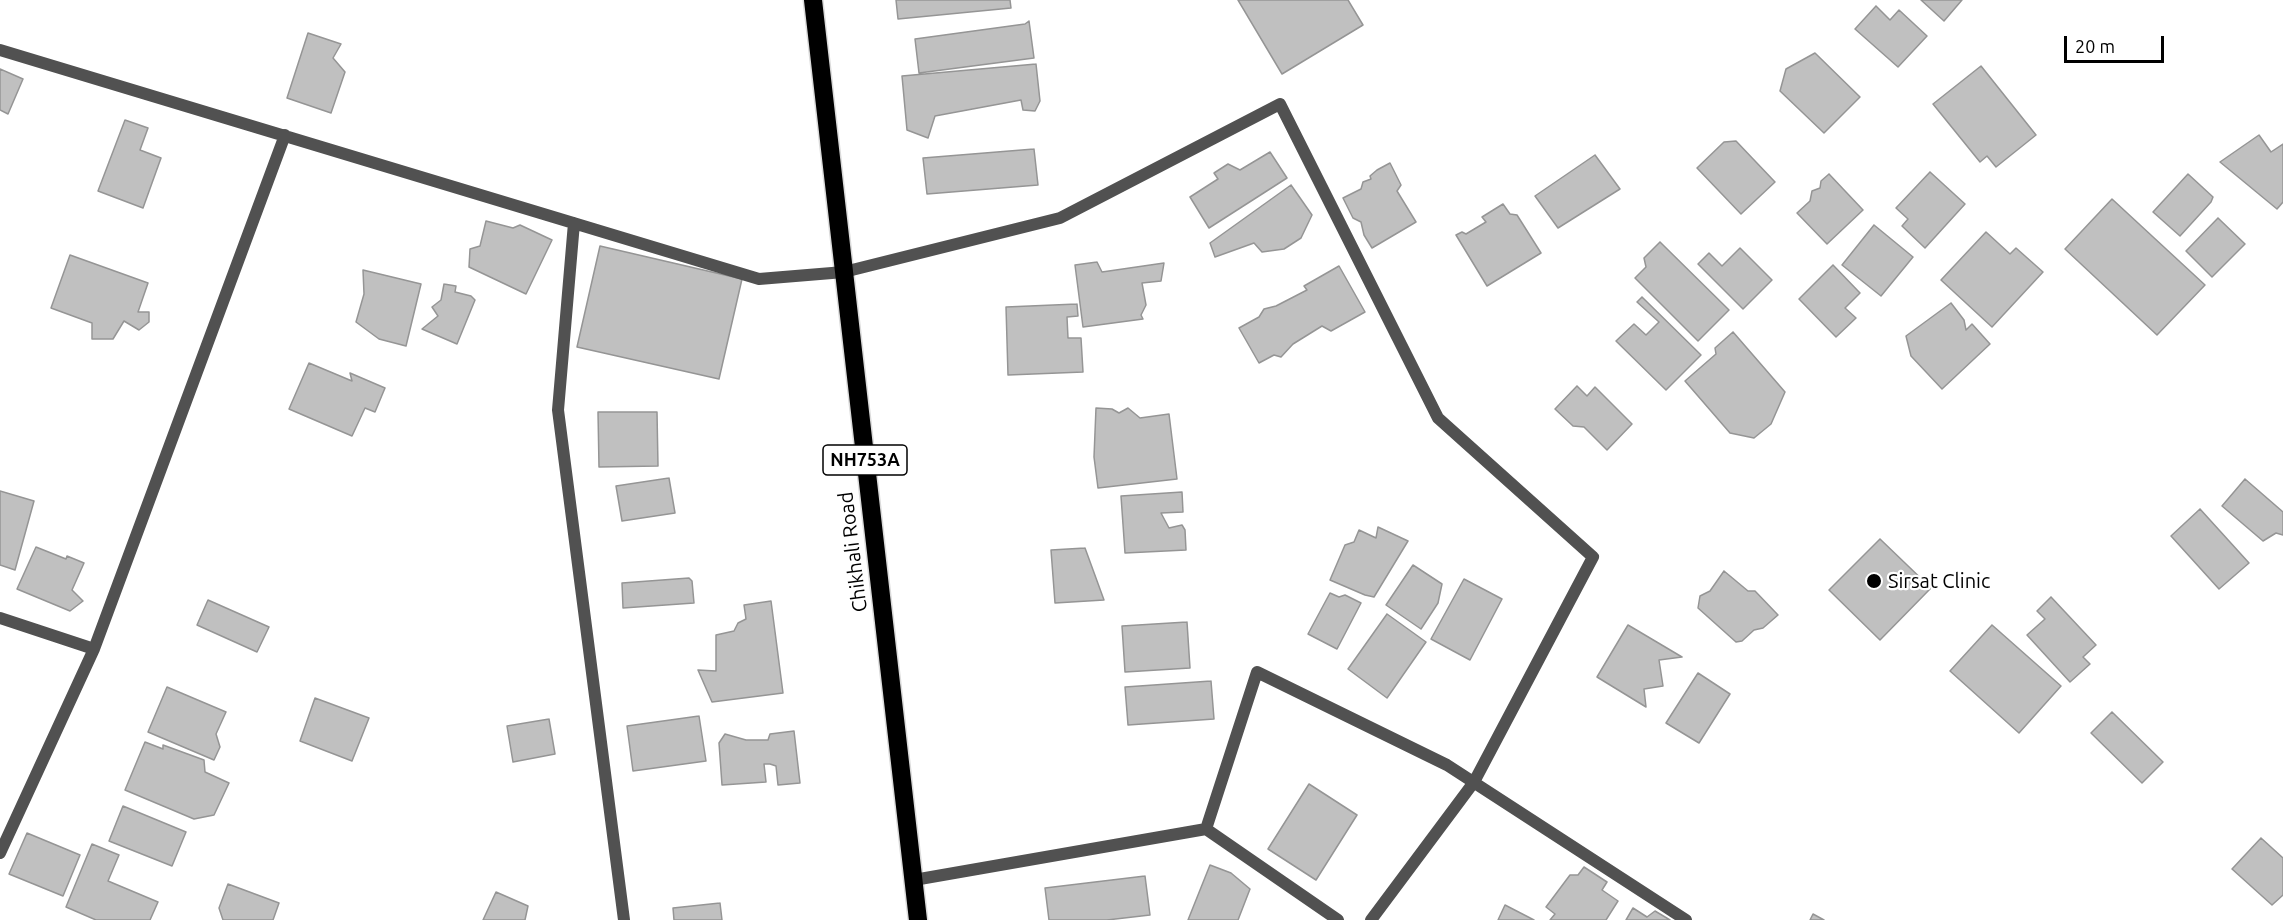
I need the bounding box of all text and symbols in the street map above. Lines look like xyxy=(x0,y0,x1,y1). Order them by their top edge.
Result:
scale bar xyxy=(2067,24,2168,62)
text: 20 m xyxy=(2075,36,2115,56)
road number: NH753A xyxy=(823,445,907,475)
street label: Chikhali Road xyxy=(834,490,872,614)
place label: Sirsat Clinic xyxy=(1888,569,1990,593)
marker: Sirsat Clinic xyxy=(1865,572,1883,590)

